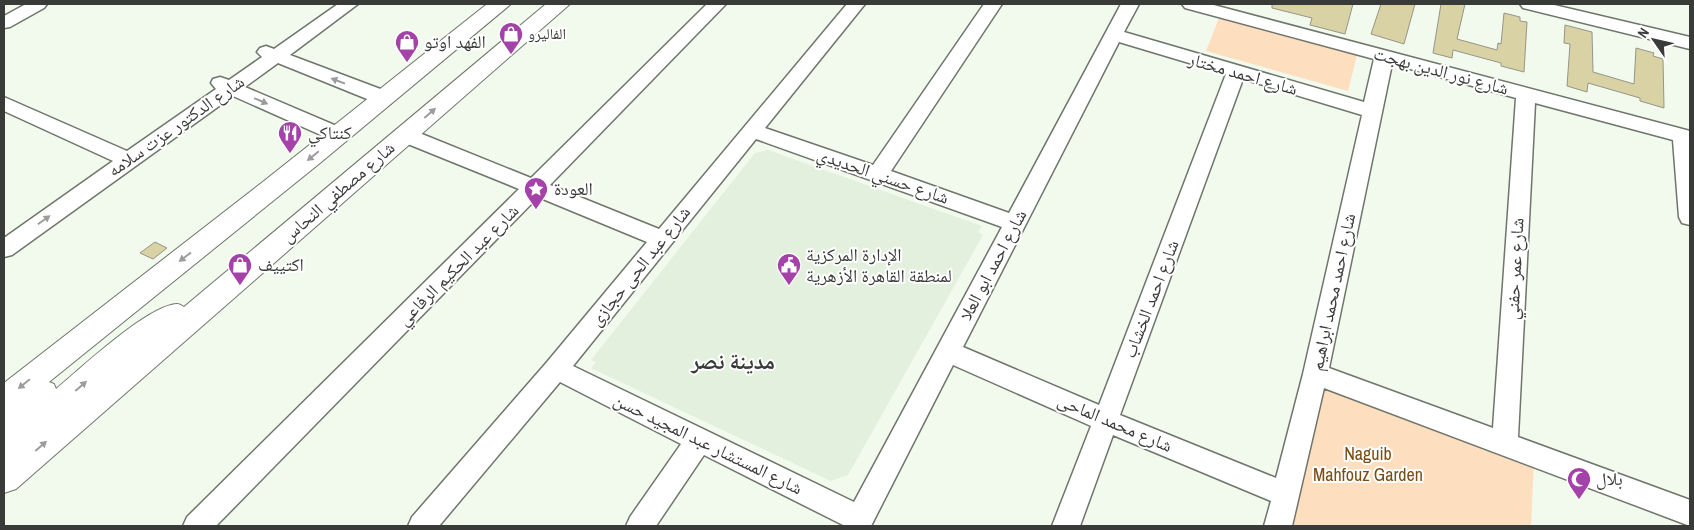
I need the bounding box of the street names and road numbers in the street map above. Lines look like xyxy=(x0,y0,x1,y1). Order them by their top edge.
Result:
street label: شارع نور الدين بهجت xyxy=(1371,40,1511,101)
street label: شارع احمد مختار xyxy=(1185,46,1301,101)
street label: شارع الدكتور عزت سلامه xyxy=(102,69,249,182)
street label: شارع مصطفي النحاس xyxy=(275,135,402,250)
street label: شارع حسني الحديدي xyxy=(813,141,952,212)
street label: شارع عبد الحكيم الرفاعي xyxy=(391,198,526,333)
street label: شارع عبد الحى حجازى xyxy=(583,200,696,331)
street label: شارع احمد ابو العلا xyxy=(953,205,1032,325)
street label: شارع احمد محمد ابراهيم xyxy=(1304,211,1361,373)
street label: شارع عمر حفني xyxy=(1499,217,1532,321)
street label: شارع احمد الخشاب xyxy=(1117,236,1185,361)
street label: شارع المستشار عبد المجيد حسن xyxy=(610,387,807,500)
street label: شارع محمد الماحى xyxy=(1054,387,1176,458)

